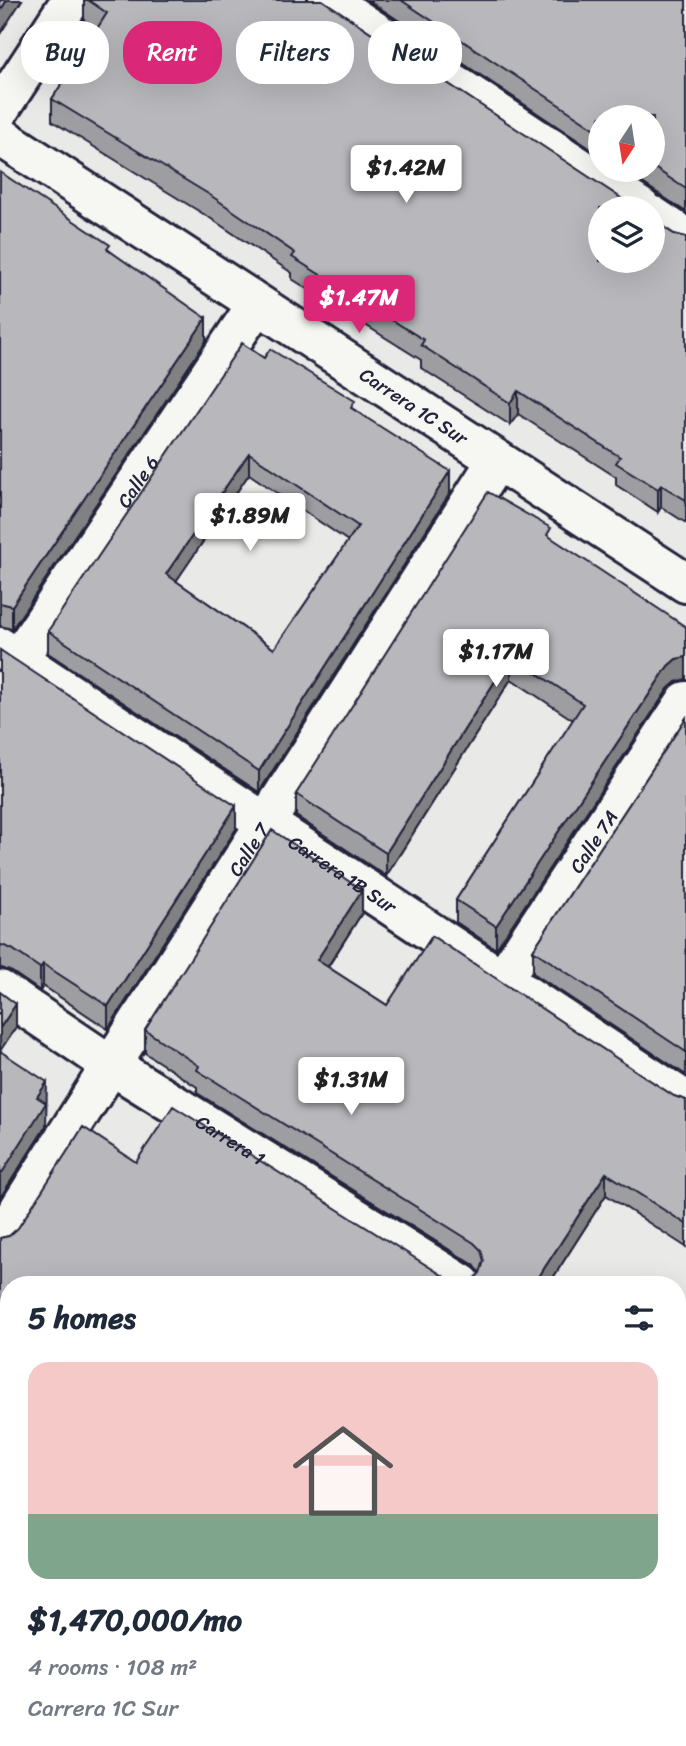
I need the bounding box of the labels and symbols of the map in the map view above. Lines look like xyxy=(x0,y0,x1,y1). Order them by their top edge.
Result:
north arrow xyxy=(588,105,665,182)
pin: $1.42M xyxy=(349,146,463,205)
pin: $1.47M xyxy=(302,276,416,335)
street label: Carrera 1C Sur xyxy=(353,358,476,454)
street label: Calle 6 xyxy=(108,448,167,515)
pin: $1.89M xyxy=(193,494,307,553)
pin: $1.17M xyxy=(439,630,553,689)
street label: Calle 7A xyxy=(560,803,627,880)
street label: Calle 7 xyxy=(219,815,279,883)
street label: Carrera 1B Sur xyxy=(282,826,405,922)
pin: $1.31M xyxy=(294,1058,408,1117)
street label: Carrera 1 xyxy=(189,1105,272,1174)

